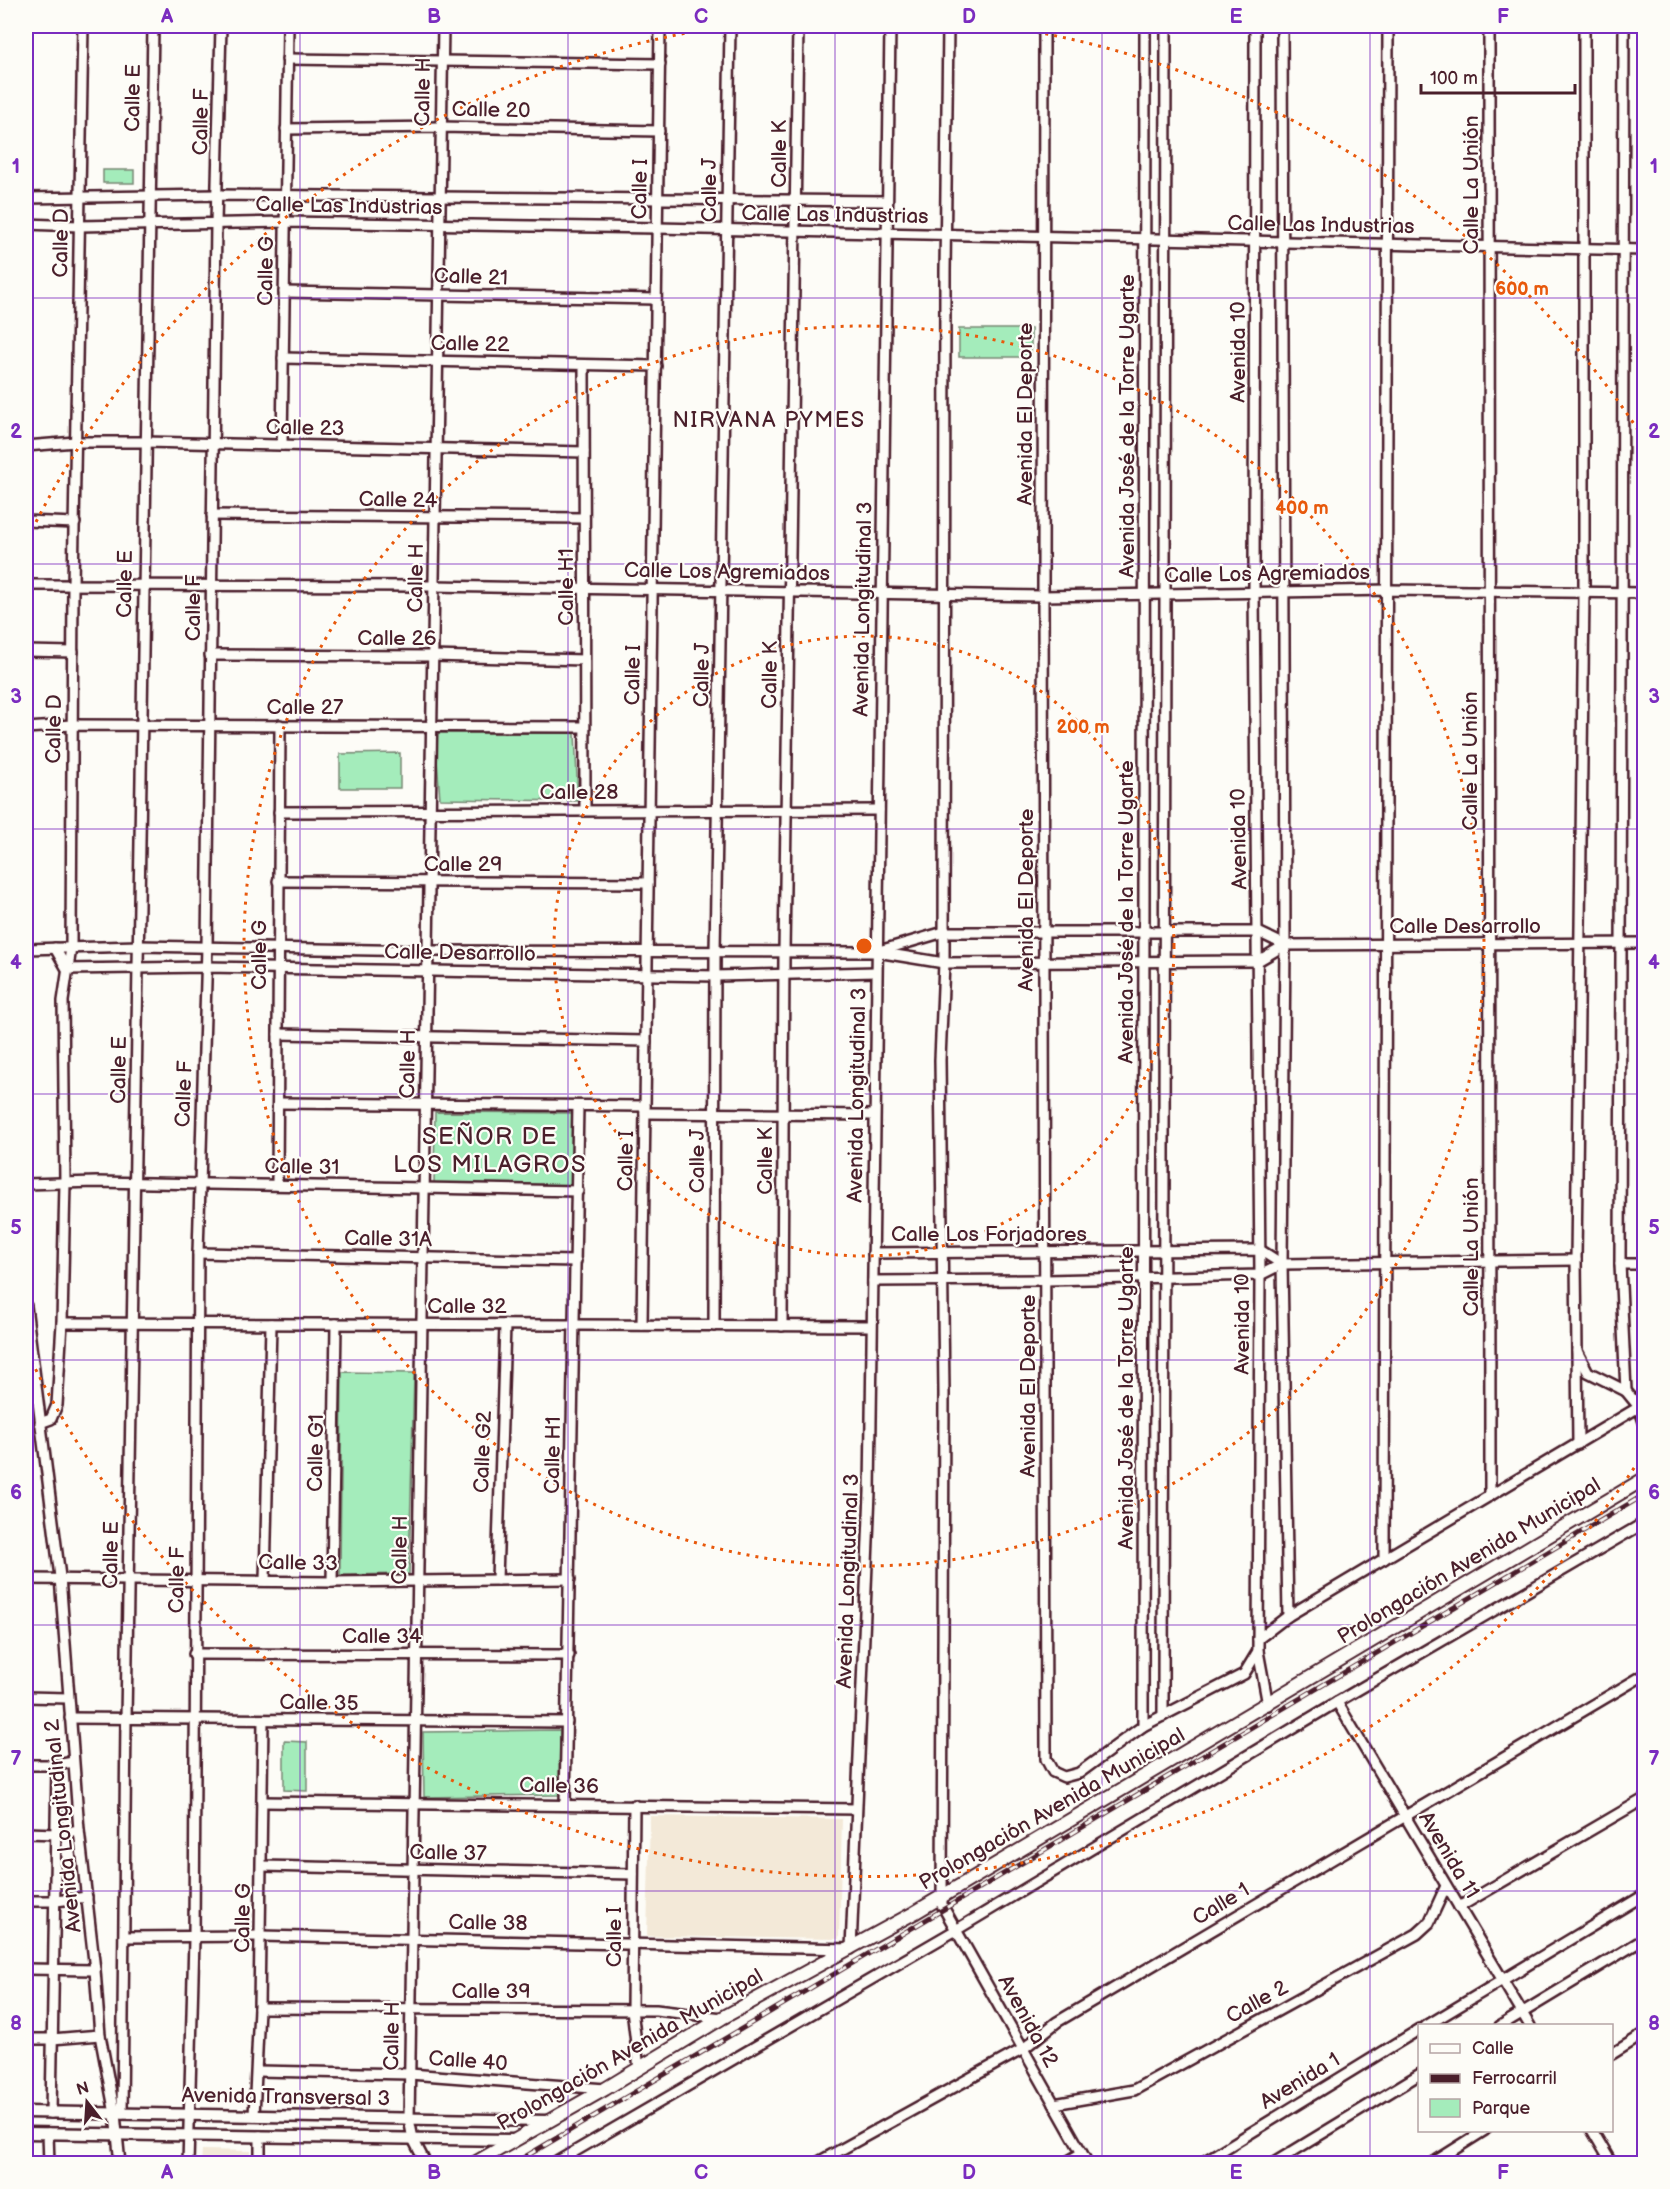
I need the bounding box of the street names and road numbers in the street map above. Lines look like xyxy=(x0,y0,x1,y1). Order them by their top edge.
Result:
street label: Calle H xyxy=(410,57,436,127)
street label: Calle E xyxy=(120,64,146,132)
street label: Calle F xyxy=(188,88,214,156)
street label: Calle 20 xyxy=(451,97,531,123)
street label: Calle La Unión xyxy=(1459,115,1484,255)
street label: Calle K xyxy=(767,120,792,188)
street label: Calle J xyxy=(697,157,722,222)
street label: Calle I xyxy=(627,158,653,220)
street label: Calle Las Industrias xyxy=(255,192,443,220)
street label: Calle Las Industrias xyxy=(741,201,929,229)
street label: Calle D xyxy=(48,208,74,278)
street label: Calle Las Industrias xyxy=(1227,211,1415,239)
street label: Calle G xyxy=(253,236,279,306)
street label: Calle 21 xyxy=(433,263,509,291)
street label: Avenida José de la Torre Ugarte xyxy=(1115,274,1140,578)
street label: Avenida 10 xyxy=(1226,301,1251,403)
street label: Avenida El Deporte xyxy=(1013,323,1038,505)
street label: Calle 22 xyxy=(430,331,510,357)
street label: Calle 23 xyxy=(265,415,345,441)
street label: Calle 24 xyxy=(358,487,438,513)
street label: Avenida Longitudinal 3 xyxy=(849,501,877,717)
street label: Calle H xyxy=(403,543,429,613)
street label: Calle H1 xyxy=(554,548,579,626)
street label: Calle E xyxy=(112,550,138,618)
street label: Calle Los Agremiados xyxy=(624,558,830,586)
street label: Calle Los Agremiados xyxy=(1164,560,1370,588)
street label: Calle F xyxy=(181,574,206,641)
street label: Calle 26 xyxy=(357,626,437,651)
street label: Calle K xyxy=(757,640,783,709)
street label: Calle J xyxy=(689,642,715,707)
street label: Calle I xyxy=(620,644,646,706)
street label: Calle La Unión xyxy=(1458,691,1483,831)
street label: Calle D xyxy=(41,694,67,764)
street label: Calle 27 xyxy=(267,695,344,720)
street label: Avenida José de la Torre Ugarte xyxy=(1114,760,1139,1064)
street label: Calle 28 xyxy=(540,780,618,805)
street label: Avenida 10 xyxy=(1226,788,1252,890)
street label: Avenida El Deporte xyxy=(1014,809,1039,991)
street label: Calle 29 xyxy=(424,852,502,877)
street label: Calle Desarrollo xyxy=(1389,914,1541,939)
street label: Calle G xyxy=(247,920,272,990)
street label: Calle Desarrollo xyxy=(384,939,536,967)
street label: Avenida Longitudinal 3 xyxy=(843,987,871,1203)
street label: Calle H xyxy=(395,1029,421,1099)
street label: Calle E xyxy=(106,1036,132,1104)
street label: Calle F xyxy=(170,1060,198,1128)
street label: Calle K xyxy=(753,1127,778,1195)
street label: Calle J xyxy=(685,1128,710,1193)
street label: Calle I xyxy=(613,1130,639,1192)
street label: Calle 31 xyxy=(264,1154,340,1180)
street label: Calle La Unión xyxy=(1459,1177,1484,1317)
street label: Calle Los Forjadores xyxy=(891,1222,1087,1247)
street label: Calle 31A xyxy=(344,1226,432,1252)
street label: Avenida José de la Torre Ugarte xyxy=(1114,1246,1139,1550)
street label: Avenida 10 xyxy=(1230,1273,1255,1375)
street label: Calle 32 xyxy=(427,1294,507,1319)
street label: Avenida El Deporte xyxy=(1016,1295,1041,1477)
street label: Calle G2 xyxy=(469,1410,497,1494)
street label: Calle G1 xyxy=(303,1414,329,1492)
street label: Calle H1 xyxy=(540,1416,566,1494)
street label: Prolongación Avenida Municipal xyxy=(1333,1472,1605,1650)
street label: Avenida Longitudinal 3 xyxy=(832,1473,864,1689)
street label: Calle H xyxy=(387,1515,413,1585)
street label: Calle E xyxy=(98,1521,124,1589)
street label: Calle F xyxy=(164,1546,190,1614)
street label: Calle 33 xyxy=(258,1550,338,1576)
street label: Calle 34 xyxy=(342,1624,422,1649)
street label: Calle 35 xyxy=(279,1690,359,1716)
street label: Avenida Longitudinal 2 xyxy=(39,1717,87,1934)
street label: Prolongación Avenida Municipal xyxy=(915,1723,1189,1895)
street label: Calle 36 xyxy=(519,1773,599,1799)
street label: Avenida 11 xyxy=(1413,1807,1485,1903)
street label: Calle 37 xyxy=(409,1840,488,1866)
street label: Calle 1 xyxy=(1188,1877,1254,1931)
street label: Calle G xyxy=(230,1883,256,1953)
street label: Calle I xyxy=(602,1907,627,1967)
street label: Calle 38 xyxy=(448,1910,528,1936)
street label: Prolongación Avenida Municipal xyxy=(493,1964,767,2136)
street label: Avenida 12 xyxy=(992,1971,1064,2072)
street label: Calle 2 xyxy=(1222,1975,1293,2029)
street label: Calle 39 xyxy=(451,1979,531,2004)
street label: Calle H xyxy=(379,2001,405,2071)
street label: Calle 40 xyxy=(428,2046,508,2076)
street label: Avenida 1 xyxy=(1255,2047,1345,2115)
street label: Avenida Transversal 3 xyxy=(182,2083,390,2111)

